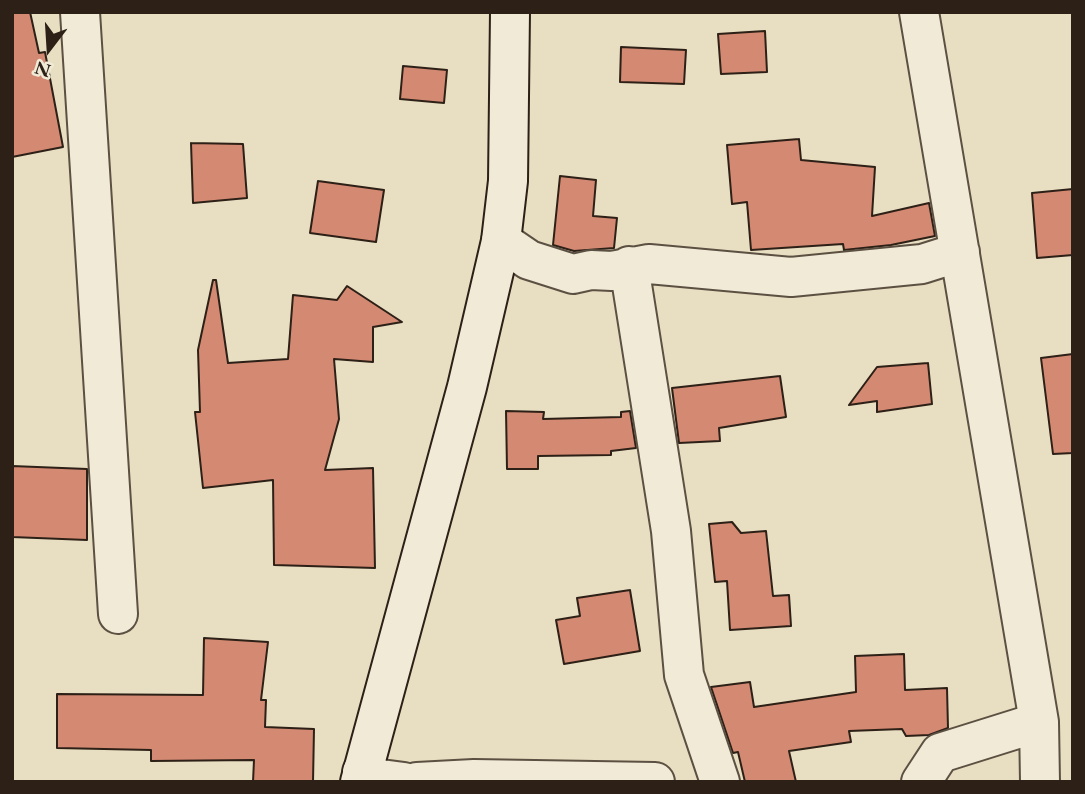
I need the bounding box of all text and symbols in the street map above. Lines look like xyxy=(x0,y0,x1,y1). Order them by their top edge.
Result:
north arrow xyxy=(14,14,84,84)
text: N xyxy=(32,55,54,84)

